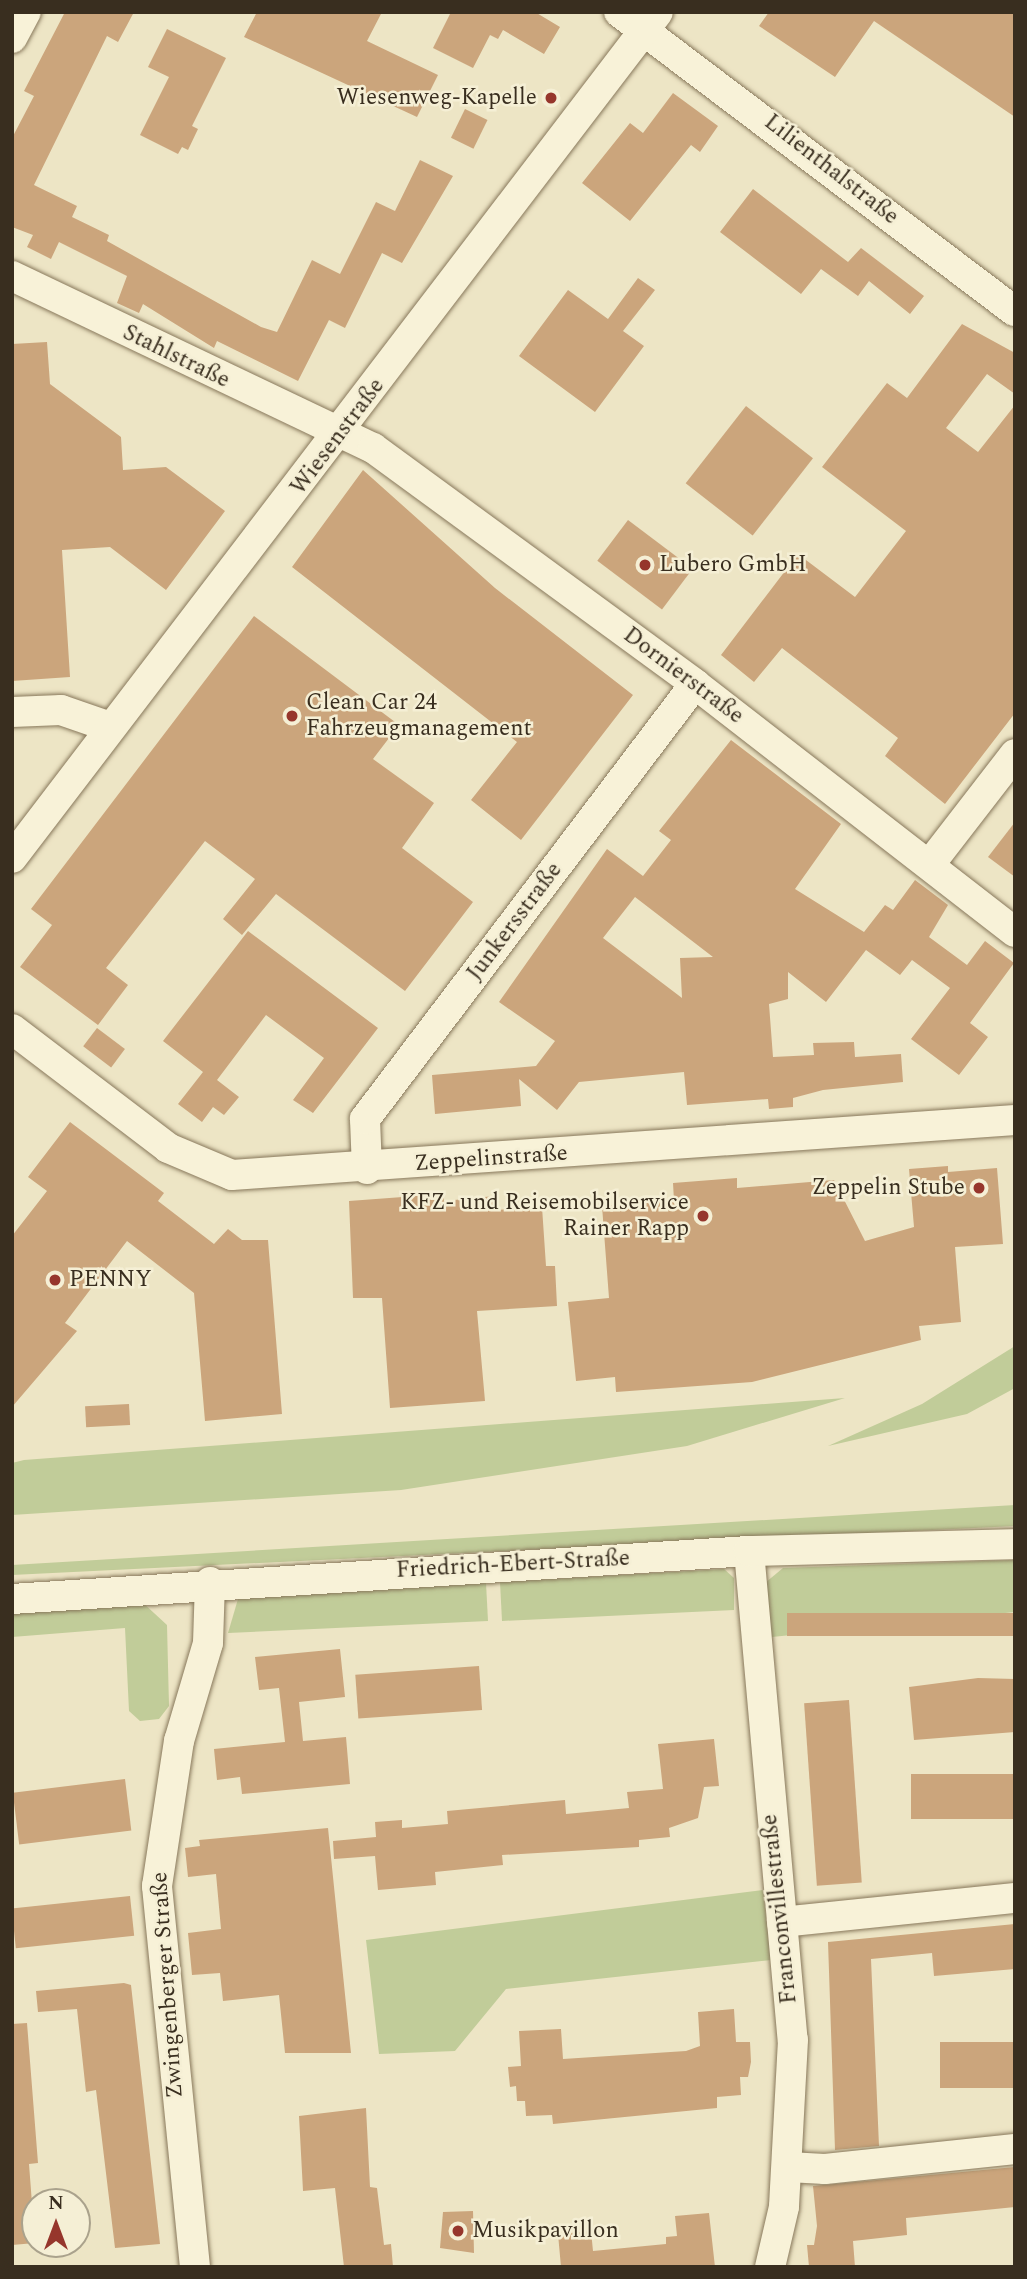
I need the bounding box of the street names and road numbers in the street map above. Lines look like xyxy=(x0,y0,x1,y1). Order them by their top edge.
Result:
street label: Lilienthalstraße xyxy=(758,109,904,231)
street label: Stahlstraße xyxy=(118,319,234,395)
street label: Wiesenstraße xyxy=(285,373,391,501)
street label: Dornierstraße xyxy=(617,622,749,730)
street label: Junkersstraße xyxy=(462,857,568,987)
street label: Zeppelinstraße xyxy=(413,1140,569,1178)
street label: Friedrich-Ebert-Straße xyxy=(395,1545,631,1585)
street label: Franconvillestraße xyxy=(756,1813,804,2005)
street label: Zwingenberger Straße xyxy=(146,1871,190,2099)

